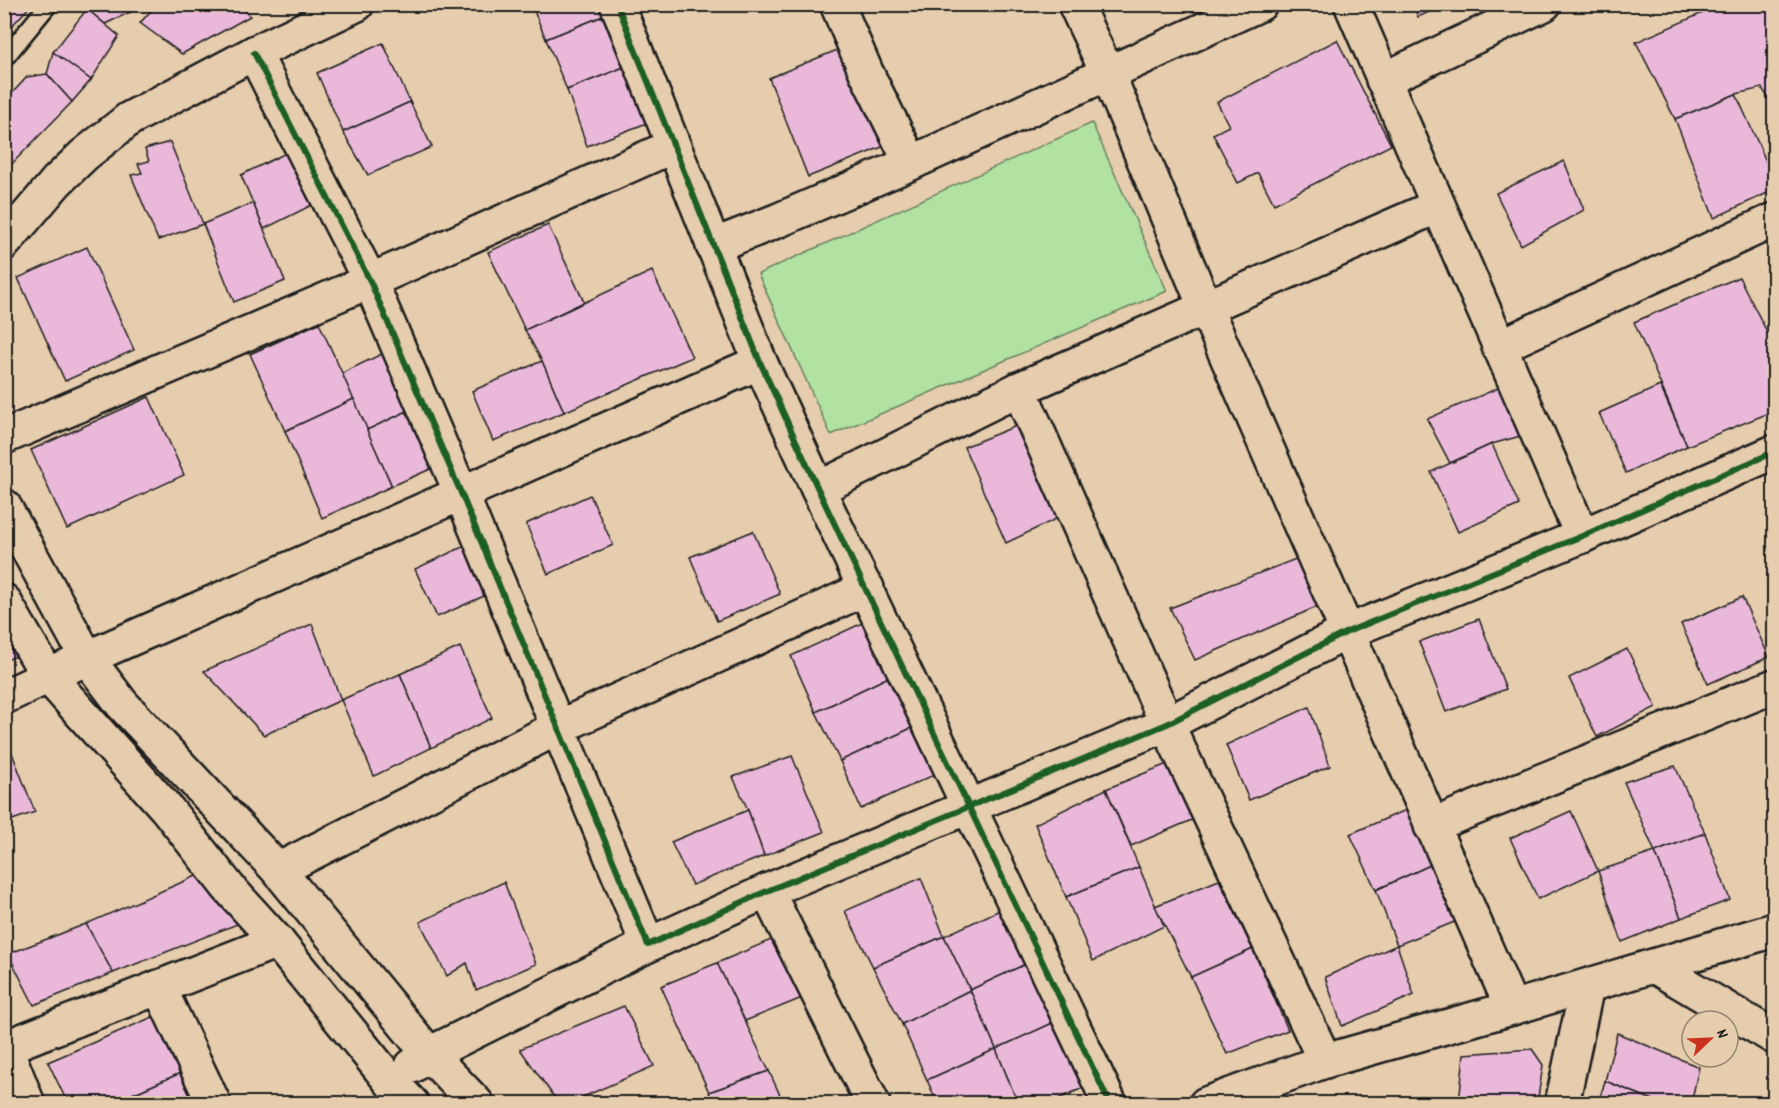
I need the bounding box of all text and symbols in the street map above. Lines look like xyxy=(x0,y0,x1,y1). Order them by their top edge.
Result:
north arrow xyxy=(1680,1009,1740,1069)
text: N xyxy=(1709,1026,1734,1042)

